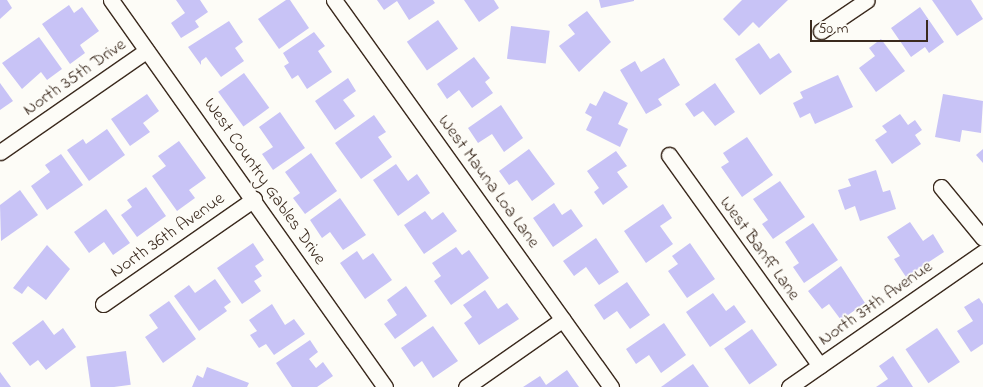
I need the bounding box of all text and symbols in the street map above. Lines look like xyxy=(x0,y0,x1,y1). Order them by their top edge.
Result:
scale bar xyxy=(813,10,930,42)
text: 50 m xyxy=(818,18,848,40)
street label: North 35th Drive xyxy=(19,35,131,121)
street label: West Country Gables Drive xyxy=(198,94,330,270)
street label: West Mauna Loa Lane xyxy=(432,111,544,253)
street label: North 36th Avenue xyxy=(107,189,229,283)
street label: West Banff Lane xyxy=(714,193,804,305)
street label: North 37th Avenue xyxy=(815,257,937,351)

